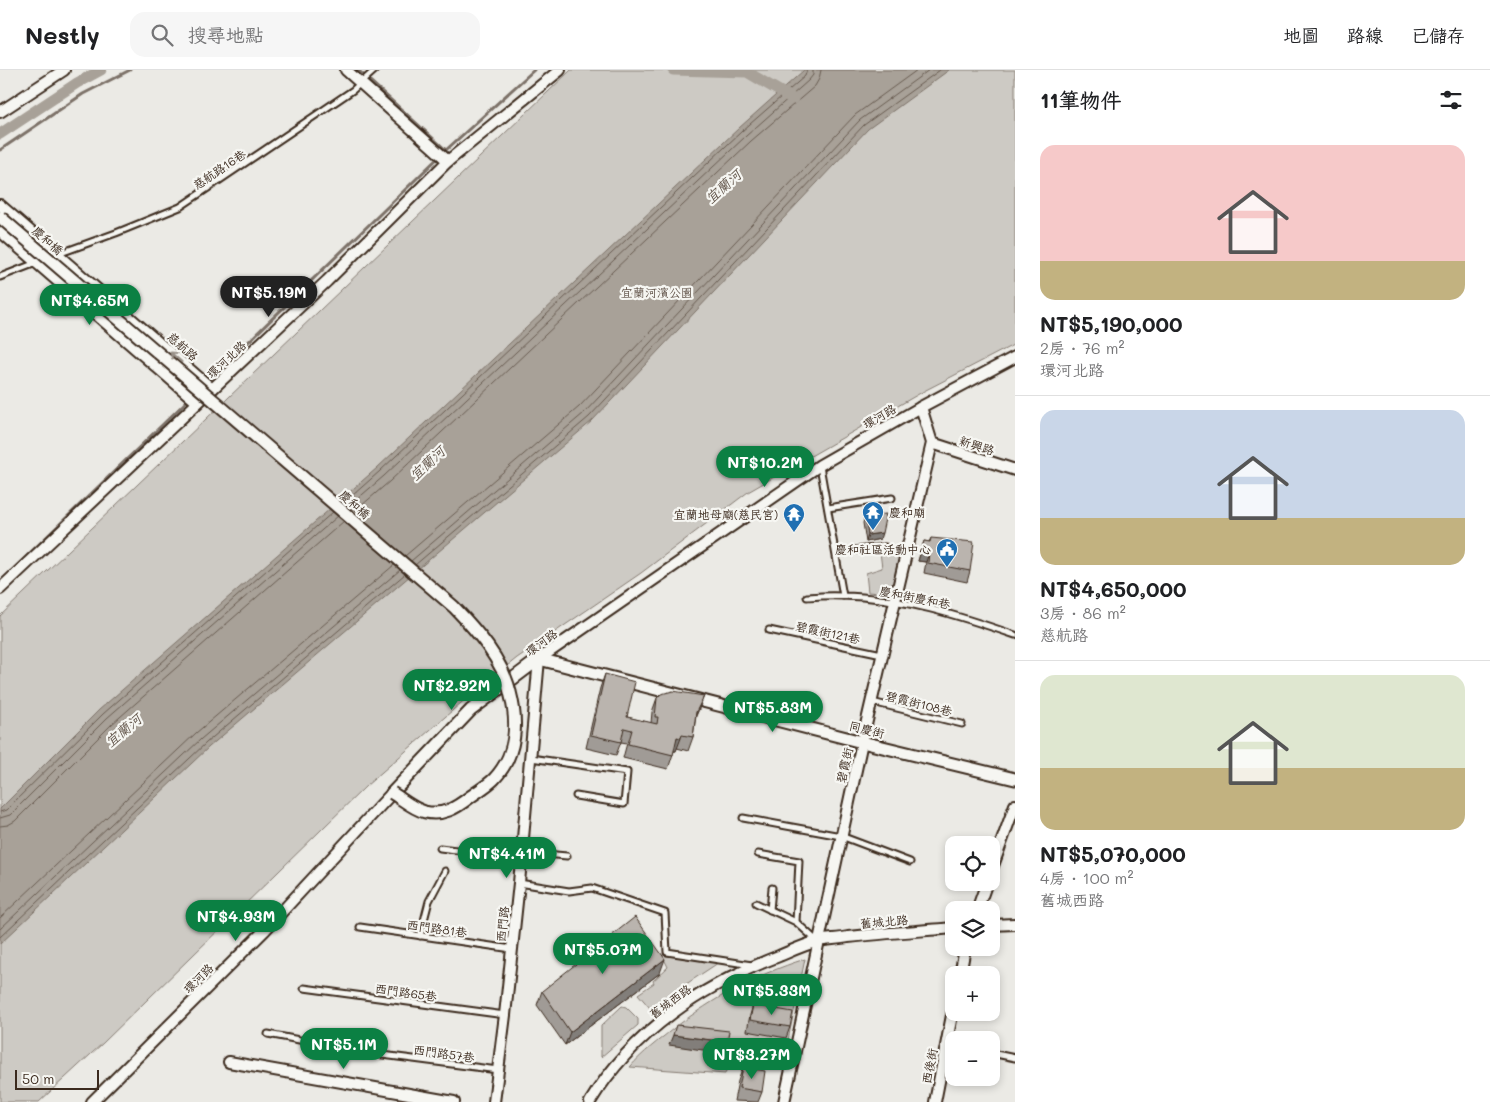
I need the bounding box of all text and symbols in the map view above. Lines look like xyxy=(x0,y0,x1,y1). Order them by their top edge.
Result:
search box xyxy=(130,12,480,57)
text: Nestly xyxy=(25,19,100,50)
icon: search xyxy=(148,21,176,49)
text: 搜尋地點 xyxy=(188,22,264,47)
text: 地圖 xyxy=(1283,23,1319,47)
text: 路線 xyxy=(1347,23,1383,47)
text: 已儲存 xyxy=(1411,23,1465,47)
text: 11筆物件 xyxy=(1040,86,1122,113)
icon: filters xyxy=(1437,86,1465,114)
street label: 慈航路16巷 xyxy=(189,145,249,193)
water label: 宜蘭河 xyxy=(701,164,746,207)
icon: home xyxy=(1208,177,1298,267)
street label: 慶和橋 xyxy=(29,222,67,258)
pin: NT$5.19M xyxy=(217,276,321,318)
text: NT$5.19M xyxy=(231,281,307,302)
pin: NT$4.65M xyxy=(38,284,142,326)
park label: 宜蘭河濱公園 xyxy=(621,284,693,300)
text: NT$4.65M xyxy=(51,289,129,310)
text: NT$5,190,000 xyxy=(1040,310,1182,337)
street label: 慈航路 xyxy=(164,328,202,364)
street label: 環河北路 xyxy=(203,337,249,381)
text: 2房 · 76 m² xyxy=(1040,337,1125,358)
one-way arrow xyxy=(169,351,182,362)
text: 環河北路 xyxy=(1040,359,1104,380)
street label: 環河路 xyxy=(859,400,899,432)
street label: 新興路 xyxy=(957,432,997,458)
water label: 宜蘭河 xyxy=(405,440,450,484)
icon: home xyxy=(1208,443,1298,533)
pin: NT$10.2M xyxy=(713,446,817,488)
text: NT$10.2M xyxy=(727,451,803,472)
street label: 慶和橋 xyxy=(336,486,374,522)
temple icon: 慶和廟 xyxy=(861,500,885,531)
temple icon: 宜蘭地母廟(慈民宮) xyxy=(782,502,806,533)
place label: 慶和廟 xyxy=(889,504,925,520)
place label: 宜蘭地母廟(慈民宮) xyxy=(674,506,778,522)
public building icon: 慶和社區活動中心 xyxy=(935,537,959,568)
place label: 慶和社區活動中心 xyxy=(835,541,931,557)
text: NT$4,650,000 xyxy=(1040,575,1187,602)
street label: 慶和街慶和巷 xyxy=(878,582,952,612)
text: 3房 · 86 m² xyxy=(1040,602,1126,623)
street label: 碧霞街121巷 xyxy=(794,617,862,647)
text: 慈航路 xyxy=(1040,624,1088,645)
street label: 環河路 xyxy=(522,625,560,659)
pin: NT$2.92M xyxy=(400,668,504,711)
text: NT$2.92M xyxy=(414,674,490,695)
street label: 碧霞街108巷 xyxy=(884,687,954,719)
pin: NT$5.83M xyxy=(721,690,825,733)
text: NT$5.83M xyxy=(734,696,812,717)
water label: 宜蘭河 xyxy=(101,708,147,751)
icon: home xyxy=(1208,708,1298,798)
street label: 同慶街 xyxy=(848,717,886,741)
street label: 碧霞街 xyxy=(832,746,856,784)
pin: NT$4.41M xyxy=(455,836,559,879)
map controls xyxy=(945,836,1000,1086)
button: locate xyxy=(945,836,1000,891)
text: NT$5,070,000 xyxy=(1040,840,1186,867)
text: NT$4.41M xyxy=(469,842,545,863)
text: 4房 · 100 m² xyxy=(1040,867,1133,888)
text: 舊城西路 xyxy=(1040,889,1104,910)
pin: NT$4.93M xyxy=(184,900,288,942)
button: layers xyxy=(945,901,1000,956)
text: NT$4.93M xyxy=(197,905,275,926)
street label: 西門路 xyxy=(492,905,512,943)
street label: 舊城北路 xyxy=(859,911,909,931)
street label: 西門路81巷 xyxy=(406,916,468,940)
pin: NT$5.07M xyxy=(551,932,655,975)
text: NT$5.07M xyxy=(564,938,642,959)
street label: 環河路 xyxy=(180,960,216,996)
button: + xyxy=(945,966,1000,1021)
pin: NT$5.33M xyxy=(720,974,824,1016)
text: NT$5.33M xyxy=(733,979,811,1000)
street label: 西門路65巷 xyxy=(374,980,438,1004)
street label: 舊城西路 xyxy=(646,980,694,1022)
pin: NT$5.1M xyxy=(298,1028,390,1070)
button: − xyxy=(945,1031,1000,1086)
text: NT$5.1M xyxy=(311,1033,377,1054)
pin: NT$3.27M xyxy=(700,1038,804,1080)
street label: 西門路57巷 xyxy=(412,1041,476,1065)
text: NT$3.27M xyxy=(714,1043,790,1064)
street label: 西後街 xyxy=(918,1047,940,1085)
scale bar xyxy=(15,1067,99,1090)
text: 50 m xyxy=(22,1069,54,1088)

